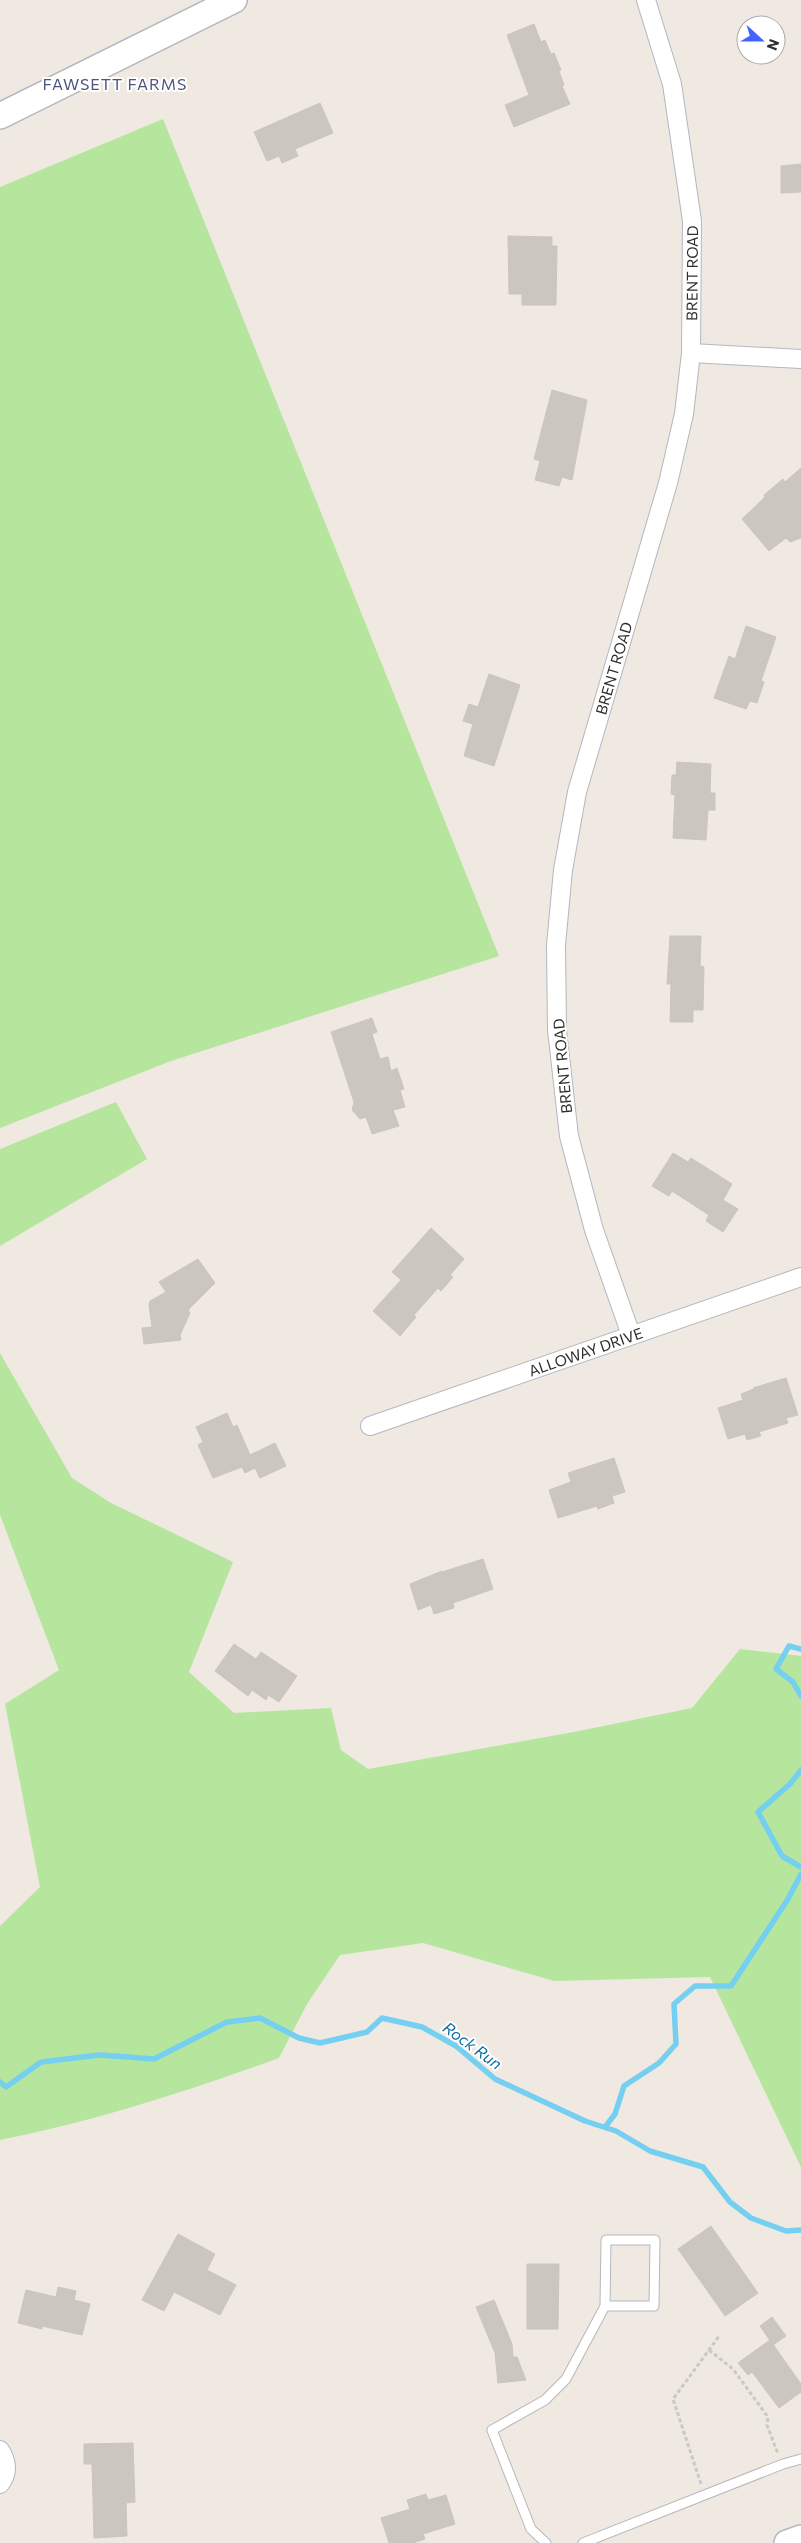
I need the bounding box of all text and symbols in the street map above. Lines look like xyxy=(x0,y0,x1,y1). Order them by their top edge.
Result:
north arrow xyxy=(736,15,786,65)
text: N xyxy=(764,37,783,53)
district label: FAWSETT FARMS xyxy=(43,74,187,93)
street label: BRENT ROAD xyxy=(682,225,701,321)
street label: BRENT ROAD xyxy=(591,620,636,716)
street label: BRENT ROAD xyxy=(549,1018,575,1114)
street label: ALLOWAY DRIVE xyxy=(526,1323,645,1380)
water label: Rock Run xyxy=(440,2017,506,2073)

